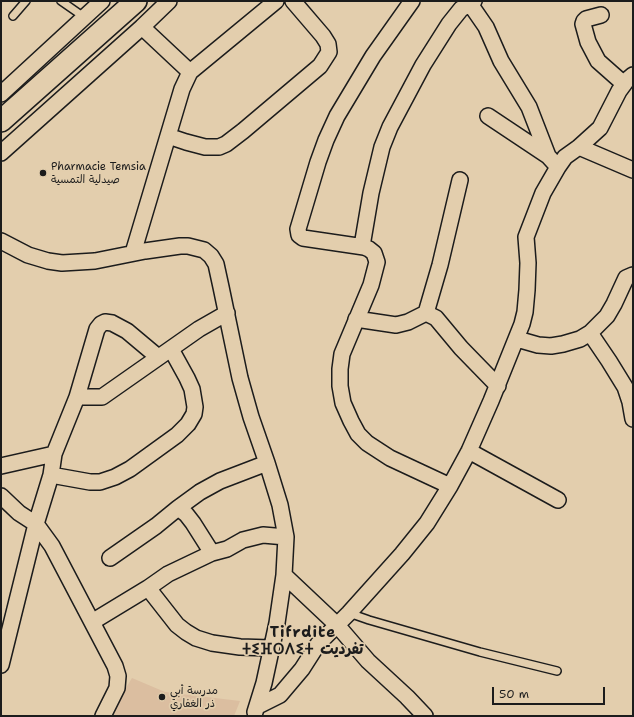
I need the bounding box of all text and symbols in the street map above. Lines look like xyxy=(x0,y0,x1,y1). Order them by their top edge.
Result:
place label: Pharmacie Temsia صيدلية التمسية xyxy=(51,160,146,186)
marker: Pharmacie Temsia صيدلية التمسية xyxy=(38,168,48,178)
district label: Tifrdite ⵜⵉⴼⵔⴷⵉⵜ تفرديت xyxy=(246,624,360,659)
scale bar xyxy=(494,679,607,705)
place label: مدرسة أبي ذر الغفاري xyxy=(170,684,218,710)
text: 50 m xyxy=(499,686,529,702)
marker: مدرسة أبي ذر الغفاري xyxy=(157,692,167,702)

